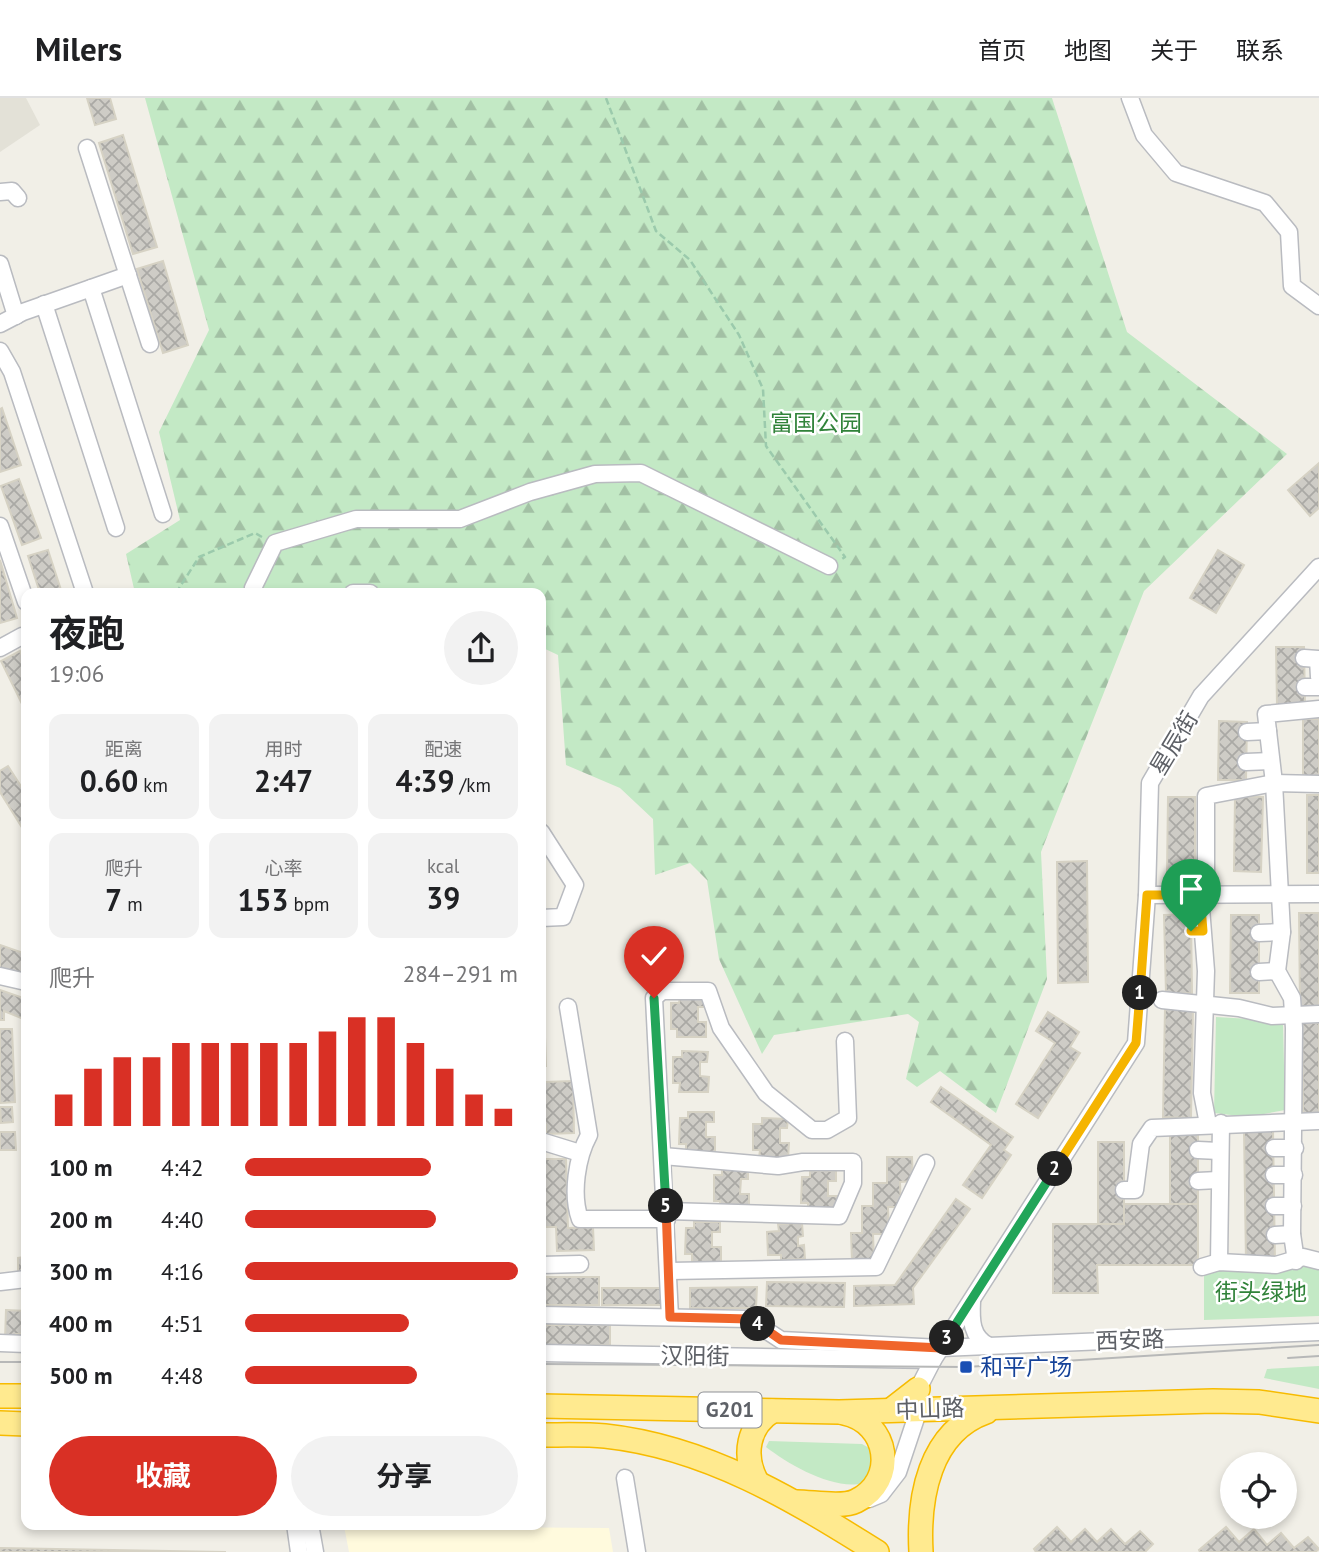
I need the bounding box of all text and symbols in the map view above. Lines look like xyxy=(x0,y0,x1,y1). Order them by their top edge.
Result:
text: Milers xyxy=(35,27,122,70)
text: 首页 xyxy=(978,35,1026,66)
text: 地图 xyxy=(1064,35,1112,66)
text: 关于 xyxy=(1150,35,1198,66)
text: 联系 xyxy=(1236,35,1284,66)
park label: 富国公园 xyxy=(770,408,862,437)
text: 夜跑 xyxy=(49,608,125,657)
button: share xyxy=(444,611,518,685)
text: 19:06 xyxy=(49,659,104,688)
street label: 星辰街 xyxy=(1143,706,1204,780)
text: 距离 xyxy=(105,737,143,761)
text: 用时 xyxy=(264,737,303,761)
text: 配速 xyxy=(424,737,462,761)
text: 0.60 xyxy=(80,761,138,800)
text: 2:47 xyxy=(254,761,313,800)
text: 4:39 xyxy=(395,761,455,800)
text: km xyxy=(138,773,168,797)
text: /km xyxy=(455,773,491,797)
text: kcal xyxy=(427,854,459,878)
text: 爬升 xyxy=(105,856,143,880)
text: 心率 xyxy=(264,856,303,880)
pin xyxy=(1161,859,1221,931)
icon: arrive xyxy=(1172,870,1210,908)
text: 39 xyxy=(426,878,460,917)
text: 7 xyxy=(105,880,122,919)
text: 153 xyxy=(237,880,288,919)
text: m xyxy=(122,892,143,916)
text: bpm xyxy=(288,892,330,916)
pin xyxy=(624,926,684,998)
icon: check xyxy=(635,937,673,975)
text: 284–291 m xyxy=(403,959,518,988)
text: 爬升 xyxy=(49,963,95,992)
pin: 1 xyxy=(1122,976,1158,1010)
text: 1 xyxy=(1134,980,1145,1004)
pin: 2 xyxy=(1038,1152,1072,1186)
text: 100 m xyxy=(49,1153,112,1182)
text: 4:42 xyxy=(161,1153,204,1182)
text: 2 xyxy=(1049,1156,1060,1180)
pin: 5 xyxy=(648,1188,684,1224)
text: 5 xyxy=(660,1193,671,1217)
text: 200 m xyxy=(49,1205,112,1234)
text: 4:40 xyxy=(161,1205,204,1234)
text: 300 m xyxy=(49,1257,112,1286)
text: 4:16 xyxy=(161,1257,204,1286)
park label: 街头绿地 xyxy=(1215,1277,1307,1306)
pin: 4 xyxy=(740,1306,776,1342)
text: 400 m xyxy=(49,1309,112,1338)
text: 4:51 xyxy=(161,1309,204,1338)
text: 4 xyxy=(752,1311,763,1335)
pin: 3 xyxy=(930,1320,964,1356)
street label: 西安路 xyxy=(1095,1324,1165,1355)
text: 3 xyxy=(941,1325,952,1349)
street label: 汉阳街 xyxy=(660,1340,730,1371)
place label: 和平广场 xyxy=(980,1352,1072,1381)
marker: 和平广场 xyxy=(958,1359,974,1375)
text: 500 m xyxy=(49,1361,112,1390)
text: 4:48 xyxy=(161,1361,204,1390)
road number: G201 xyxy=(698,1392,762,1428)
street label: 中山路 xyxy=(895,1393,965,1424)
button: 收藏 xyxy=(49,1436,277,1516)
button: 分享 xyxy=(291,1436,518,1516)
map controls xyxy=(1220,1452,1297,1529)
button: locate xyxy=(1220,1452,1297,1529)

